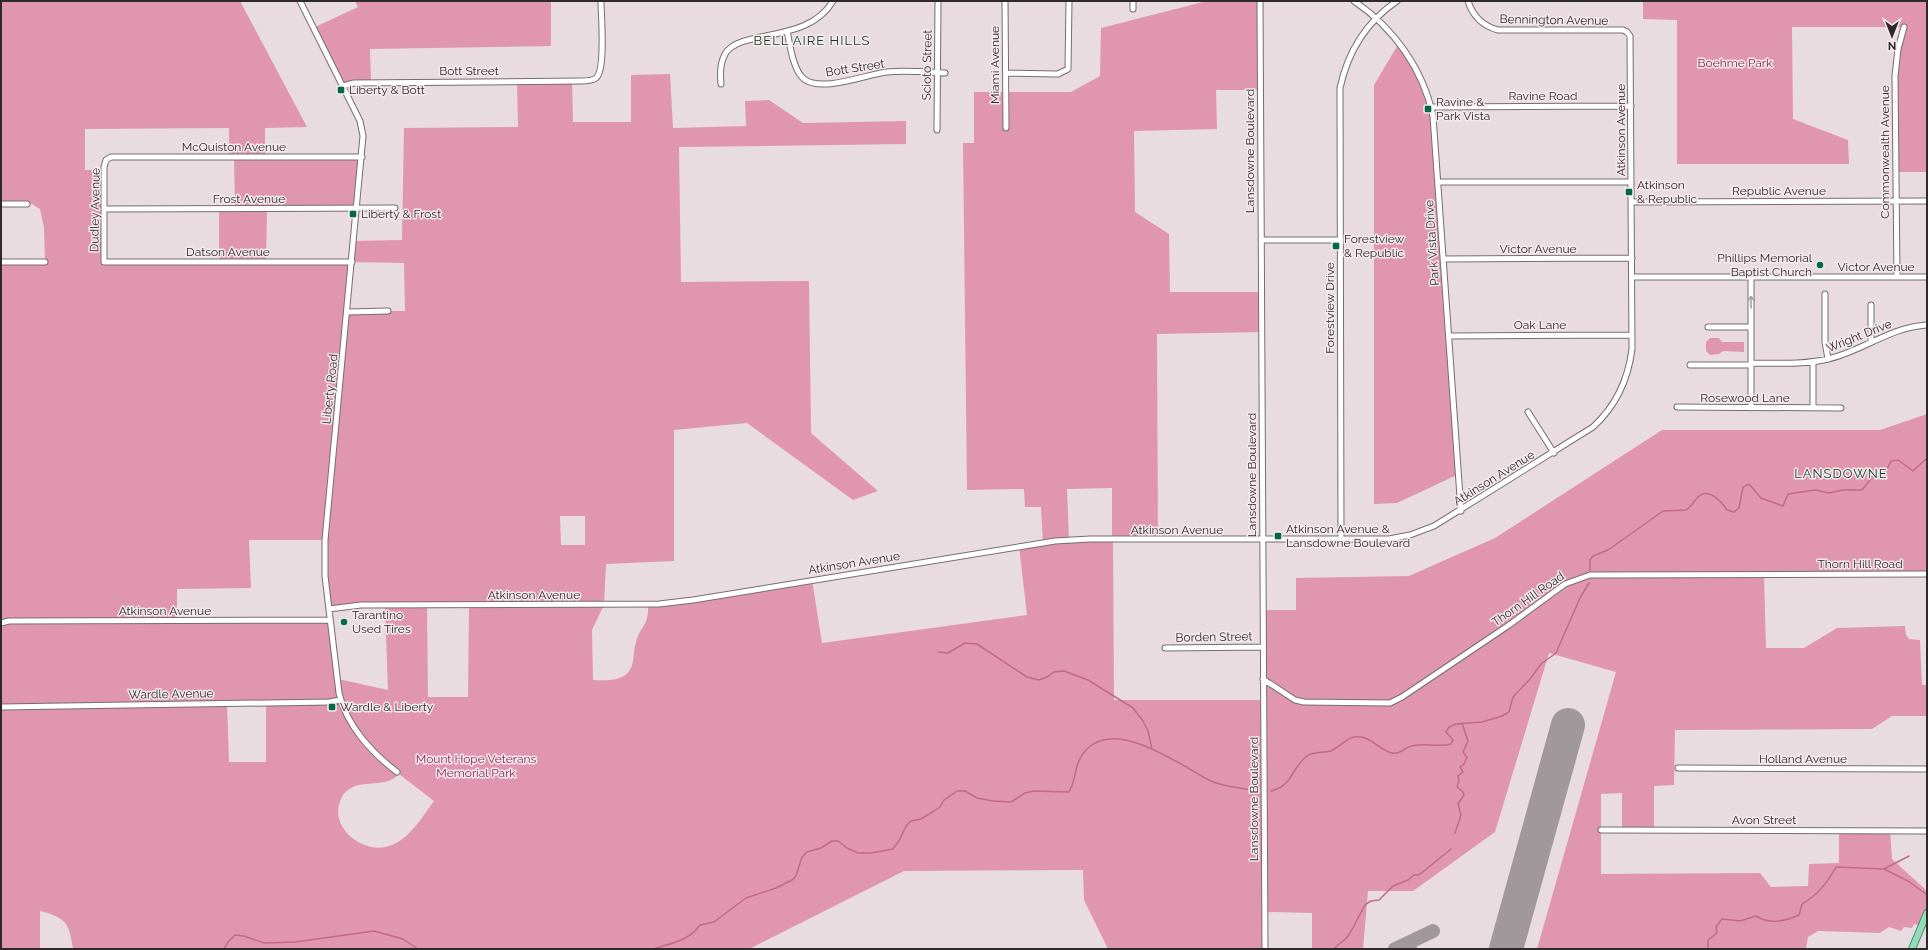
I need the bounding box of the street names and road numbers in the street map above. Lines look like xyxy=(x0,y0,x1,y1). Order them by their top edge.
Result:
street label: Bennington Avenue xyxy=(1499,12,1609,28)
street label: Miami Avenue xyxy=(988,26,1002,104)
street label: Scioto Street xyxy=(919,29,935,101)
street label: Bott Street xyxy=(825,56,885,80)
street label: Bott Street xyxy=(439,64,499,78)
street label: Atkinson Avenue xyxy=(1614,84,1628,176)
street label: Commonwealth Avenue xyxy=(1878,85,1892,219)
street label: Lansdowne Boulevard xyxy=(1243,89,1257,213)
street label: Ravine Road xyxy=(1509,89,1578,103)
street label: McQuiston Avenue xyxy=(182,140,286,154)
street label: Dudley Avenue xyxy=(87,168,103,252)
street label: Republic Avenue xyxy=(1732,184,1826,198)
street label: Frost Avenue xyxy=(213,192,285,206)
street label: Park Vista Drive xyxy=(1422,200,1442,286)
street label: Victor Avenue xyxy=(1499,242,1577,256)
street label: Datson Avenue xyxy=(186,245,270,259)
street label: Victor Avenue xyxy=(1837,260,1915,274)
street label: Forestview Drive xyxy=(1323,262,1337,354)
street label: Wright Drive xyxy=(1824,317,1894,355)
street label: Oak Lane xyxy=(1514,318,1566,332)
street label: Liberty Road xyxy=(319,353,341,425)
street label: Rosewood Lane xyxy=(1700,391,1790,405)
street label: Lansdowne Boulevard xyxy=(1245,413,1259,537)
street label: Atkinson Avenue xyxy=(1451,448,1537,508)
street label: Atkinson Avenue xyxy=(1131,523,1223,537)
street label: Atkinson Avenue xyxy=(807,549,901,577)
street label: Thorn Hill Road xyxy=(1817,557,1903,571)
street label: Thorn Hill Road xyxy=(1489,569,1567,629)
street label: Atkinson Avenue xyxy=(488,588,580,602)
street label: Atkinson Avenue xyxy=(119,604,211,618)
street label: Borden Street xyxy=(1175,629,1253,645)
street label: Wardle Avenue xyxy=(128,686,214,702)
street label: Lansdowne Boulevard xyxy=(1247,737,1261,861)
street label: Holland Avenue xyxy=(1759,752,1847,766)
street label: Avon Street xyxy=(1732,813,1796,827)

